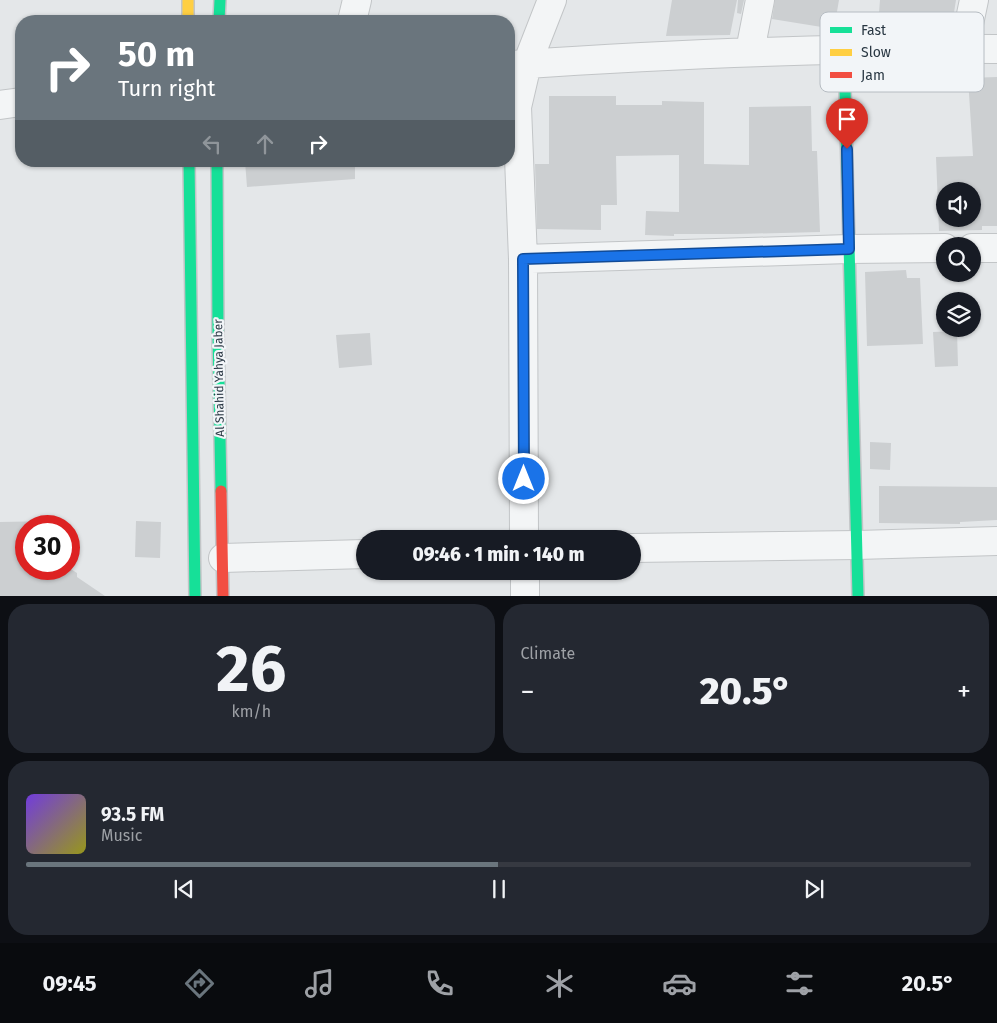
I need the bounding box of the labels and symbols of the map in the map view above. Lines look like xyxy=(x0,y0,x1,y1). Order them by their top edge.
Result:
legend xyxy=(820,12,984,92)
text: Fast xyxy=(861,22,887,39)
text: Slow xyxy=(861,44,891,61)
text: Jam xyxy=(861,67,885,84)
pin xyxy=(826,98,868,149)
street label: Al Shahid Yahya Jaber xyxy=(211,319,227,437)
position arrow xyxy=(497,452,549,504)
speed limit sign: 30 xyxy=(15,515,80,580)

